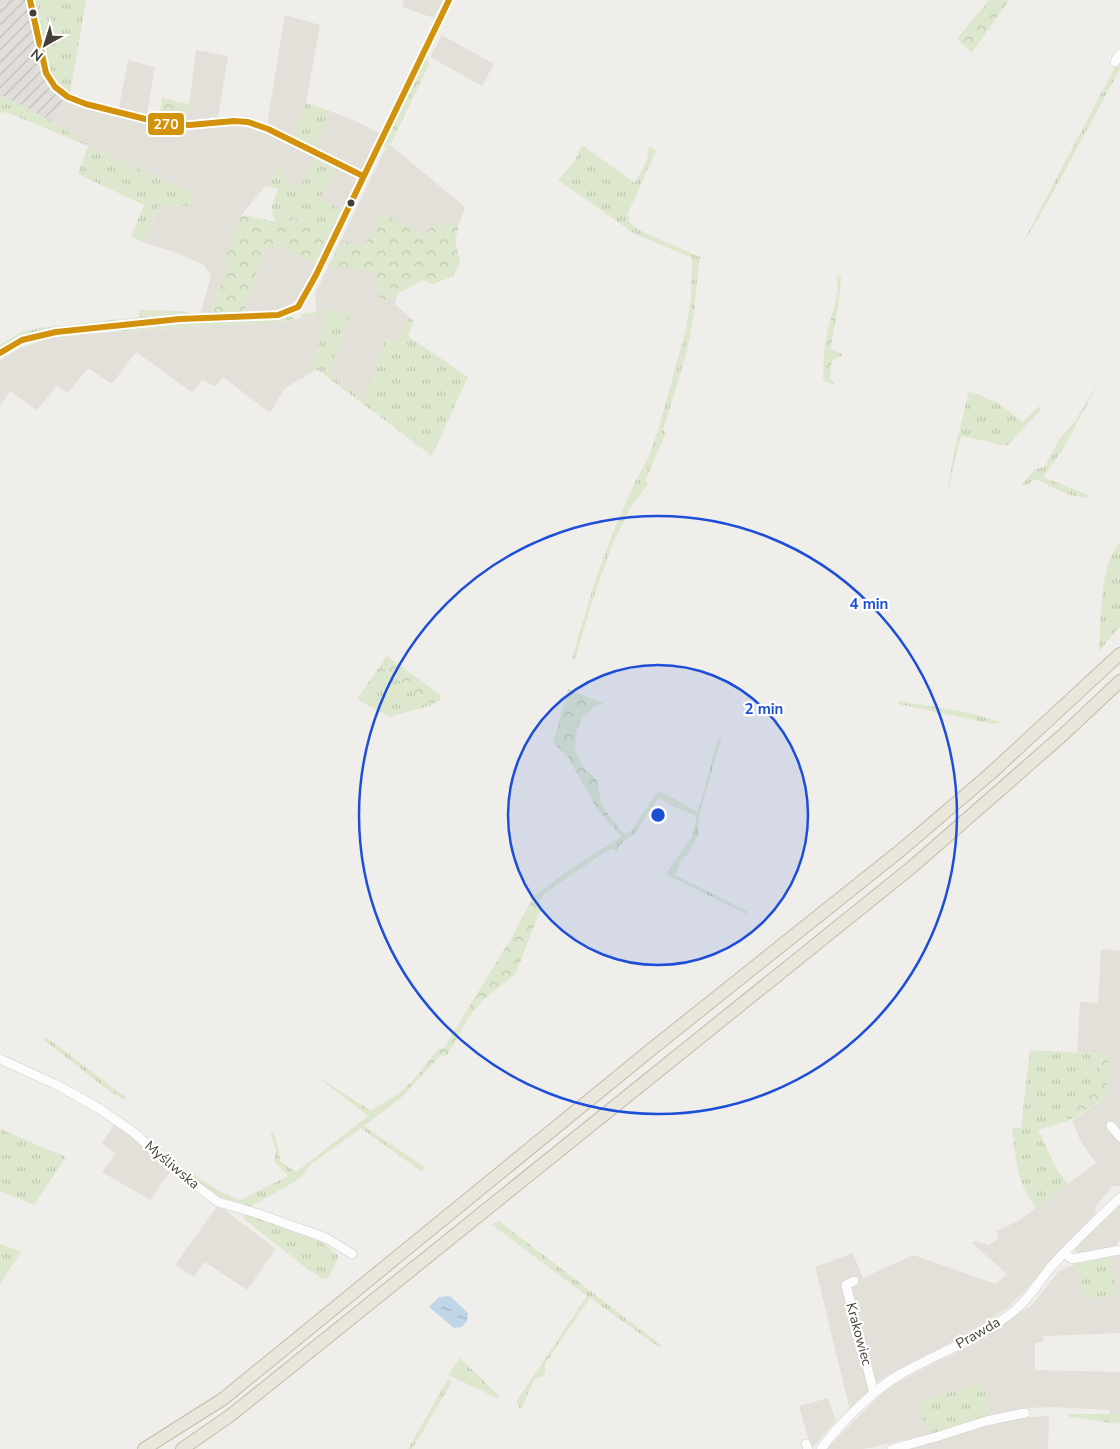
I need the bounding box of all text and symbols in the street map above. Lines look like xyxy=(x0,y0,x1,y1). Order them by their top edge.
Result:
unlabelled marker xyxy=(28,8,38,18)
north arrow xyxy=(20,20,70,70)
text: N xyxy=(27,44,47,65)
line badge: 270 xyxy=(147,112,185,136)
text: 270 xyxy=(153,115,179,134)
unlabelled marker xyxy=(346,198,356,208)
text: 4 min xyxy=(850,594,888,614)
text: 2 min xyxy=(745,699,783,719)
centre of rings xyxy=(649,806,667,824)
street label: Myśliwska xyxy=(141,1137,203,1193)
street label: Krakowiec xyxy=(841,1300,877,1368)
street label: Prawda xyxy=(952,1313,1004,1353)

